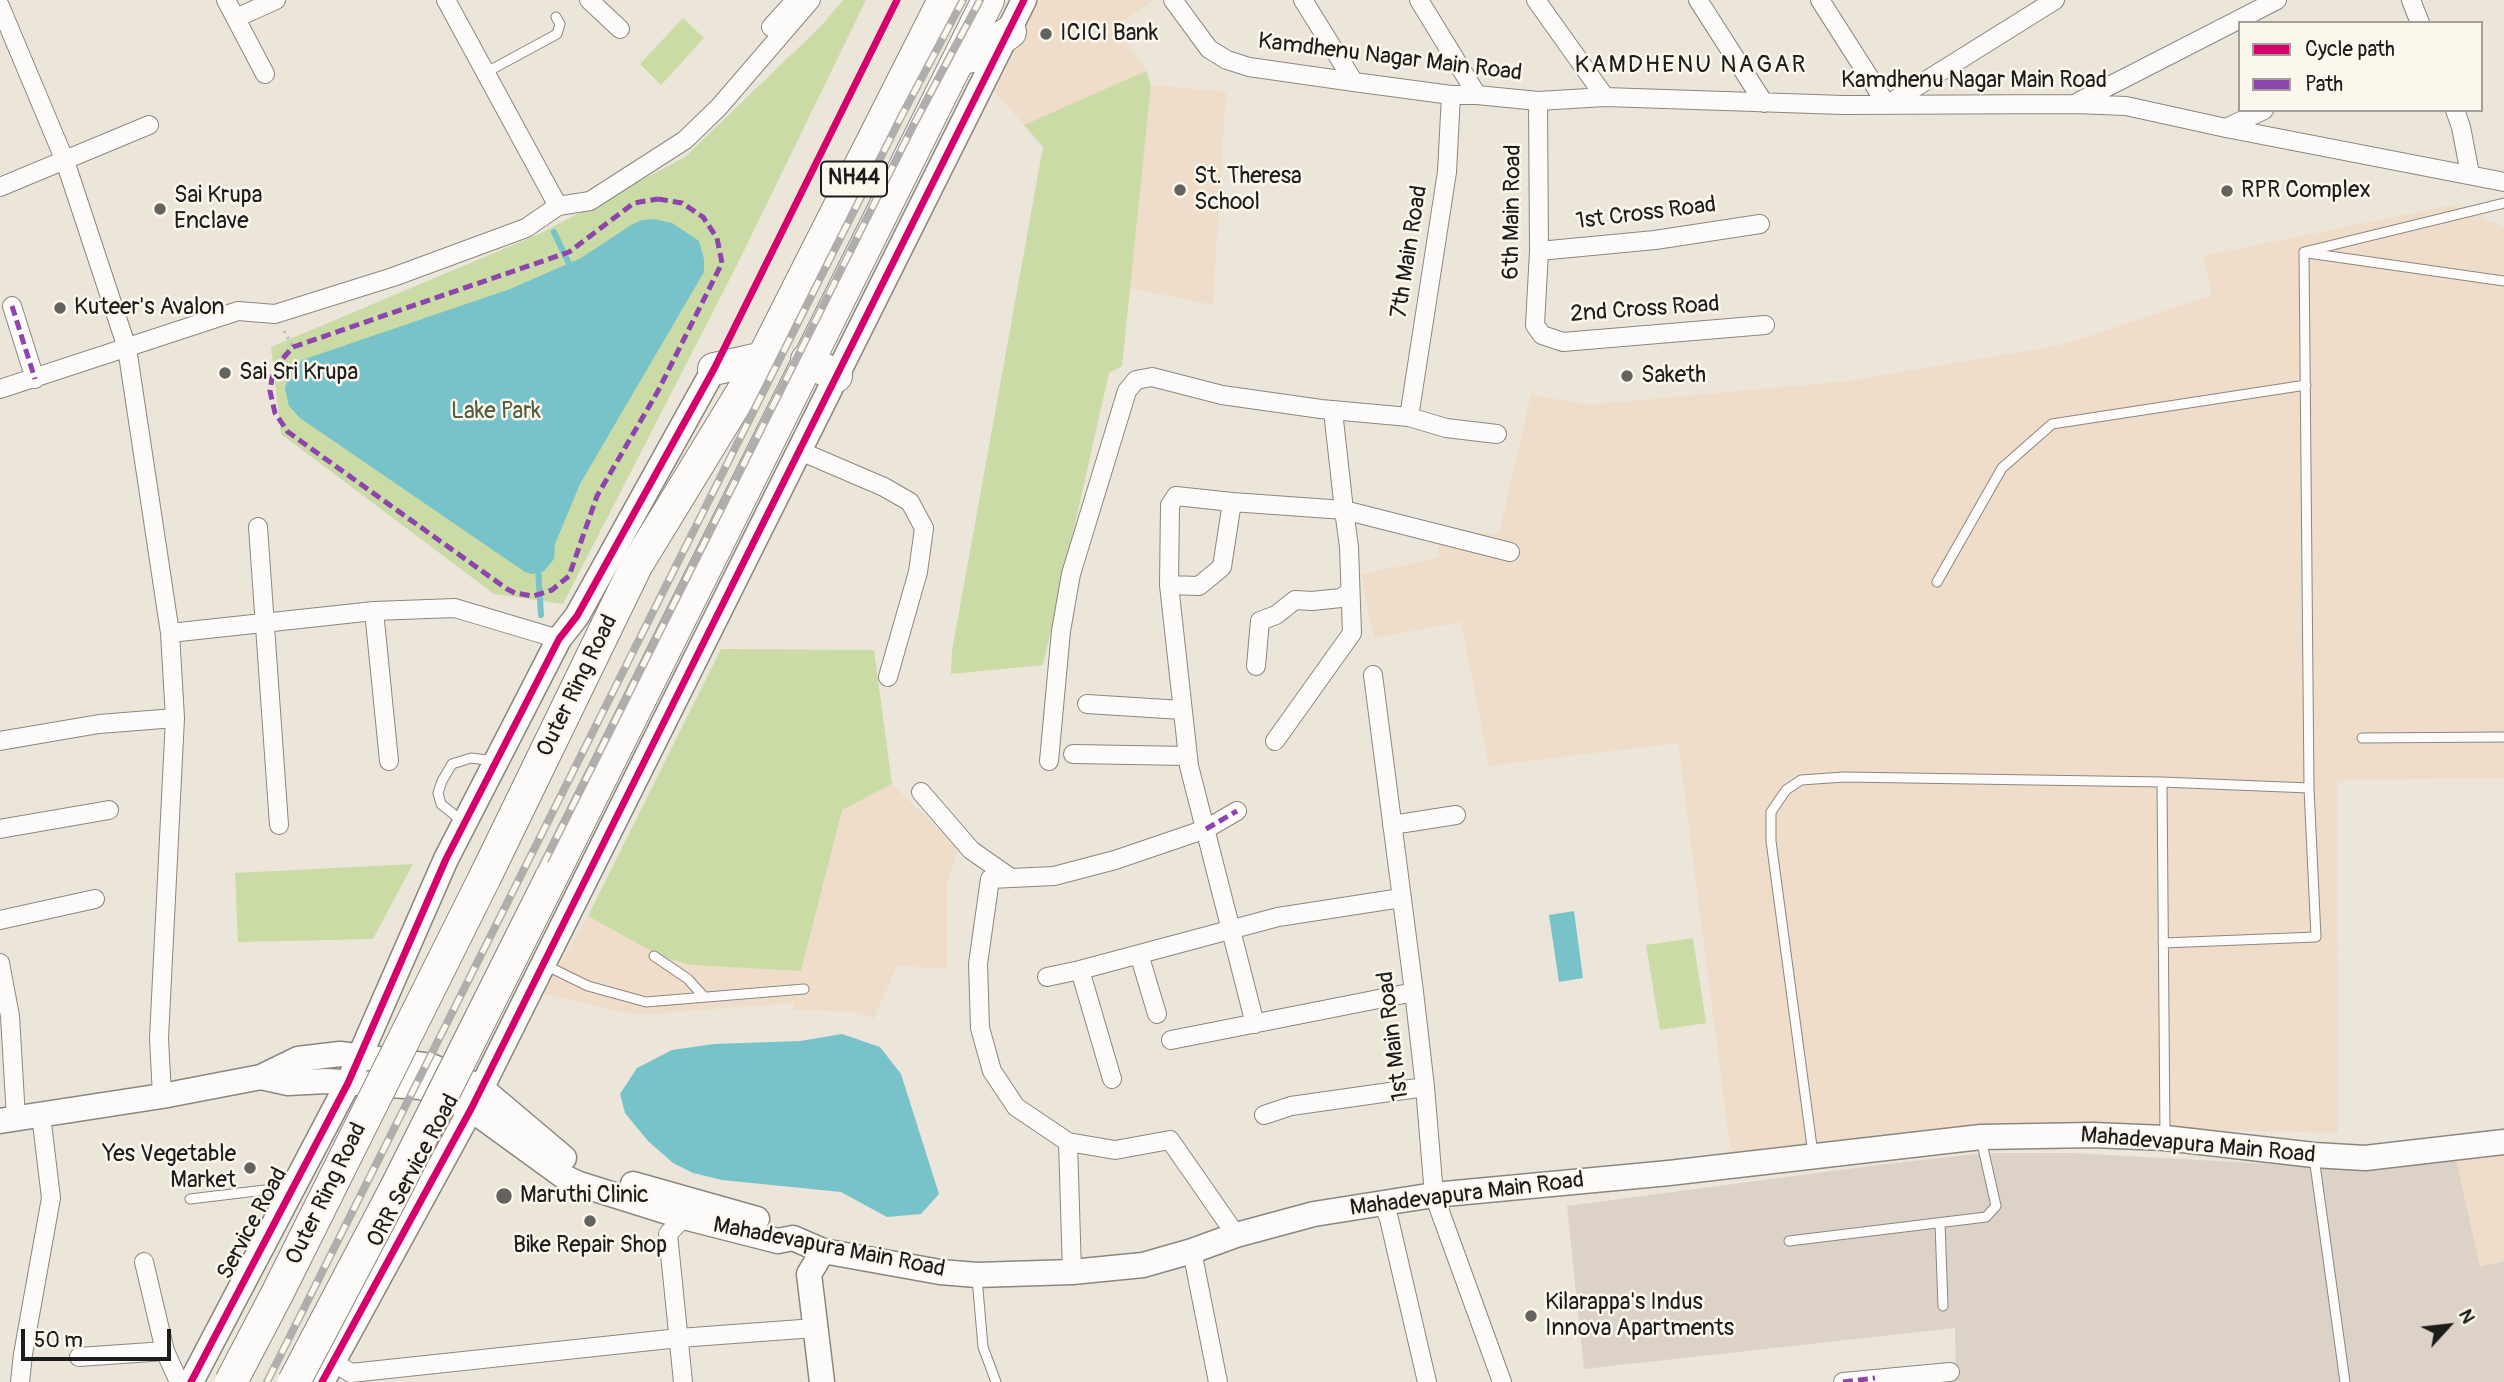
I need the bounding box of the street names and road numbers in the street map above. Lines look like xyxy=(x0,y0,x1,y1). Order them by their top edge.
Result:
street label: Kamdhenu Nagar Main Road xyxy=(1256,28,1524,88)
street label: Kamdhenu Nagar Main Road xyxy=(1841,67,2107,95)
street label: 6th Main Road xyxy=(1498,144,1528,280)
road number: NH44 xyxy=(821,162,887,196)
street label: 7th Main Road xyxy=(1386,184,1434,320)
street label: 1st Cross Road xyxy=(1574,192,1718,236)
street label: 2nd Cross Road xyxy=(1569,291,1721,329)
street label: Outer Ring Road xyxy=(532,611,624,761)
street label: 1st Main Road xyxy=(1372,970,1416,1102)
street label: ORR Service Road xyxy=(362,1090,466,1252)
street label: Outer Ring Road xyxy=(281,1119,373,1269)
street label: Mahadevapura Main Road xyxy=(2079,1122,2317,1170)
street label: Service Road xyxy=(212,1163,294,1285)
street label: Mahadevapura Main Road xyxy=(1348,1167,1586,1223)
street label: Mahadevapura Main Road xyxy=(711,1212,947,1284)

